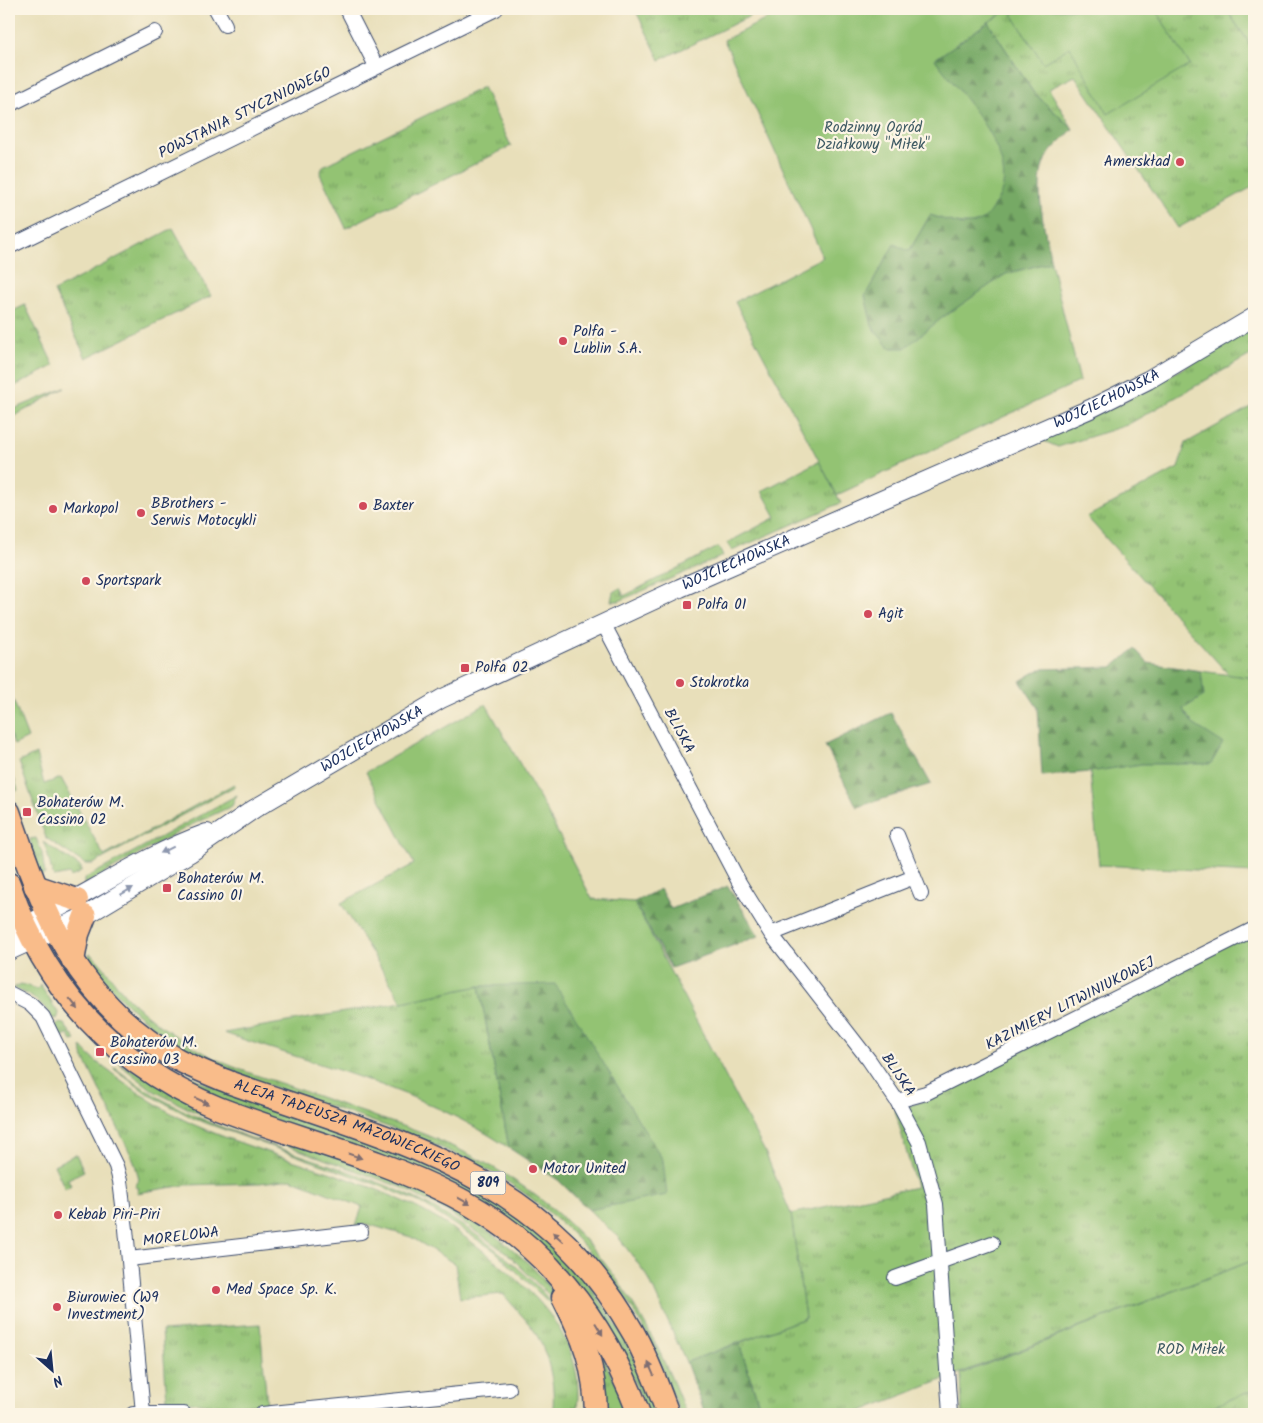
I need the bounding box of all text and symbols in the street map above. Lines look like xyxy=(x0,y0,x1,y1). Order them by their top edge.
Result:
street label: POWSTANIA STYCZNIOWEGO xyxy=(154,61,336,165)
park label: Rodzinny Ogród Działkowy "Miłek" xyxy=(816,116,930,157)
place label: Amerskład xyxy=(1104,150,1171,174)
marker: Amerskład xyxy=(1174,156,1186,168)
place label: Polfa - Lublin S.A. xyxy=(573,320,642,361)
marker: Polfa - Lublin S.A. xyxy=(557,335,569,347)
street label: WOJCIECHOWSKA xyxy=(1050,363,1165,436)
place label: BBrothers - Serwis Motocykli xyxy=(151,492,257,533)
place label: Baxter xyxy=(373,494,415,518)
place label: Markopol xyxy=(63,497,119,521)
marker: Baxter xyxy=(357,500,369,512)
marker: Markopol xyxy=(47,503,59,515)
marker: BBrothers - Serwis Motocykli xyxy=(135,507,147,519)
street label: WOJCIECHOWSKA xyxy=(678,529,795,598)
place label: Sportspark xyxy=(96,569,162,593)
marker: Sportspark xyxy=(80,575,92,587)
place label: Polfa 01 xyxy=(697,593,747,617)
marker: Polfa 01 xyxy=(681,599,693,611)
place label: Agit xyxy=(878,602,904,626)
marker: Agit xyxy=(862,608,874,620)
place label: Polfa 02 xyxy=(475,656,529,680)
marker: Polfa 02 xyxy=(459,662,471,674)
place label: Stokrotka xyxy=(690,671,749,695)
marker: Stokrotka xyxy=(674,677,686,689)
street label: WOJCIECHOWSKA xyxy=(316,700,429,779)
street label: BLISKA xyxy=(657,704,701,758)
place label: Bohaterów M. Cassino 02 xyxy=(37,791,124,832)
marker: Bohaterów M. Cassino 02 xyxy=(21,806,33,818)
one-way arrow xyxy=(160,846,174,854)
place label: Bohaterów M. Cassino 01 xyxy=(177,867,264,908)
marker: Bohaterów M. Cassino 01 xyxy=(161,882,173,894)
one-way arrow xyxy=(120,886,133,895)
street label: KAZIMIERY LITWINIUKOWEJ xyxy=(981,950,1160,1057)
one-way arrow xyxy=(68,997,79,1010)
place label: Bohaterów M. Cassino 03 xyxy=(110,1031,197,1072)
marker: Bohaterów M. Cassino 03 xyxy=(94,1046,106,1058)
street label: BLISKA xyxy=(875,1048,921,1102)
street label: ALEJA TADEUSZA MAZOWIECKIEGO xyxy=(230,1073,464,1179)
one-way arrow xyxy=(195,1098,209,1106)
one-way arrow xyxy=(348,1153,363,1161)
place label: Motor United xyxy=(543,1157,626,1181)
marker: Motor United xyxy=(527,1163,539,1175)
road number: 809 xyxy=(470,1172,506,1194)
one-way arrow xyxy=(457,1197,471,1205)
place label: Kebab Piri-Piri xyxy=(68,1203,161,1227)
marker: Kebab Piri-Piri xyxy=(52,1209,64,1221)
street label: MORELOWA xyxy=(141,1220,221,1254)
one-way arrow xyxy=(553,1231,565,1243)
place label: Med Space Sp. K. xyxy=(226,1278,337,1302)
marker: Med Space Sp. K. xyxy=(210,1284,222,1296)
place label: Biurowiec (W9 Investment) xyxy=(67,1286,159,1327)
marker: Biurowiec (W9 Investment) xyxy=(51,1301,63,1313)
one-way arrow xyxy=(594,1323,604,1336)
park label: ROD Miłek xyxy=(1157,1338,1226,1362)
north arrow xyxy=(28,1346,78,1396)
one-way arrow xyxy=(646,1362,654,1376)
text: N xyxy=(48,1369,66,1393)

